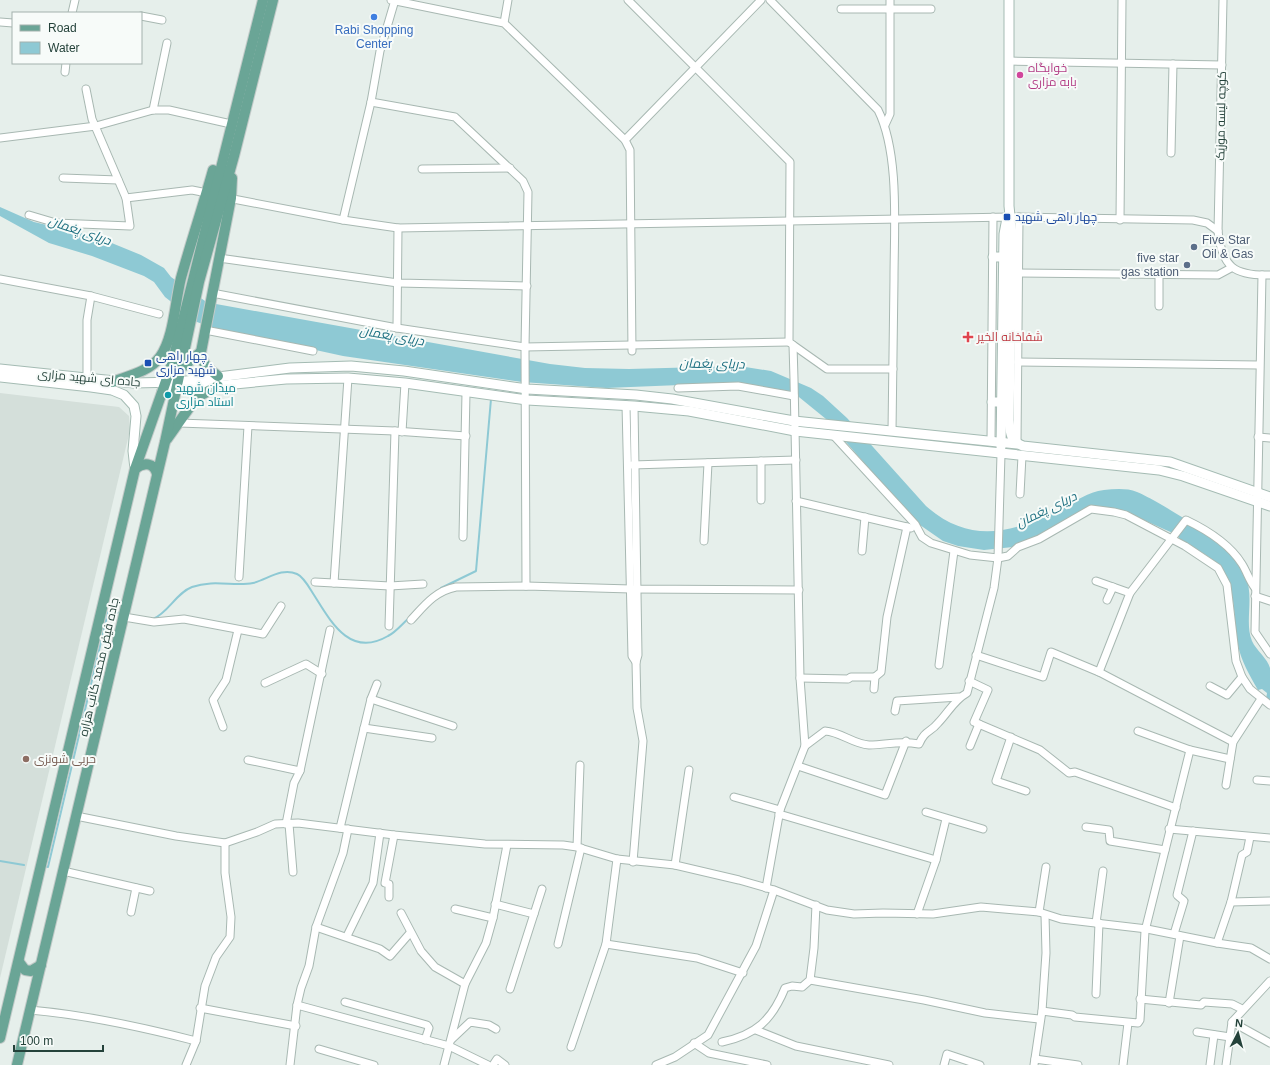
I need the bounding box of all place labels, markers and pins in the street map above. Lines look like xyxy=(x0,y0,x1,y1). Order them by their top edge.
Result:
marker: Rabi Shopping Center xyxy=(369,12,379,22)
place label: Rabi Shopping Center xyxy=(335,23,413,51)
place label: خوابگاه بابه مزاری xyxy=(1028,61,1077,89)
marker: خوابگاه بابه مزاری xyxy=(1015,70,1025,80)
place label: چهار راهی شهید xyxy=(1015,210,1097,226)
marker: چهار راهی شهید xyxy=(1002,212,1012,222)
place label: Five Star Oil & Gas xyxy=(1202,233,1253,261)
marker: Five Star Oil & Gas xyxy=(1189,242,1199,252)
place label: five star gas station xyxy=(1121,251,1179,279)
marker: five star gas station xyxy=(1182,260,1192,270)
place label: شفاخانه الخیر xyxy=(976,330,1043,344)
marker: شفاخانه الخیر xyxy=(962,331,974,343)
place label: چهار راهی شهید مزاری xyxy=(156,349,216,377)
marker: چهار راهی شهید مزاری xyxy=(143,358,153,368)
place label: میدان شهید استاد مزاری xyxy=(176,381,236,409)
marker: میدان شهید استاد مزاری xyxy=(163,390,173,400)
place label: حربی شونزی xyxy=(34,752,96,766)
marker: حربی شونزی xyxy=(21,754,31,764)

